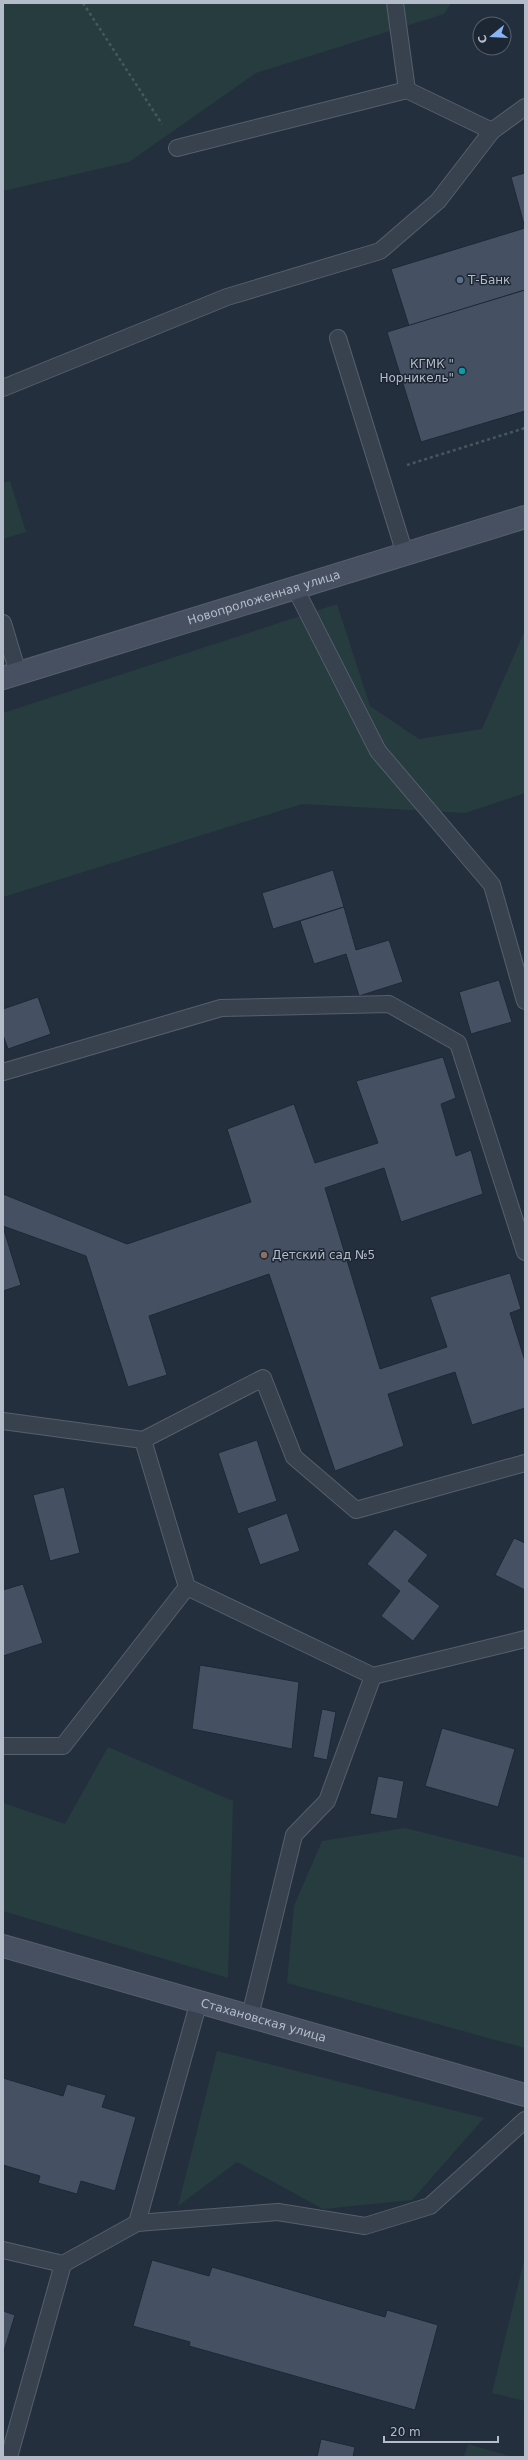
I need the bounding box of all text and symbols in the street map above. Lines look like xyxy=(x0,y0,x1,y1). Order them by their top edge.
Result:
north arrow xyxy=(472,16,512,56)
text: С xyxy=(476,33,490,45)
place label: Т-Банк xyxy=(467,273,510,287)
marker: Т-Банк xyxy=(455,275,465,285)
place label: КГМК " Норникель" xyxy=(379,357,454,385)
marker: КГМК " Норникель" xyxy=(457,366,467,376)
street label: Новопроложенная улица xyxy=(186,567,342,628)
place label: Детский сад №5 xyxy=(272,1248,375,1262)
marker: Детский сад №5 xyxy=(259,1250,269,1260)
street label: Стахановская улица xyxy=(199,1996,328,2045)
scale bar xyxy=(384,2418,498,2444)
text: 20 m xyxy=(390,2425,421,2439)

